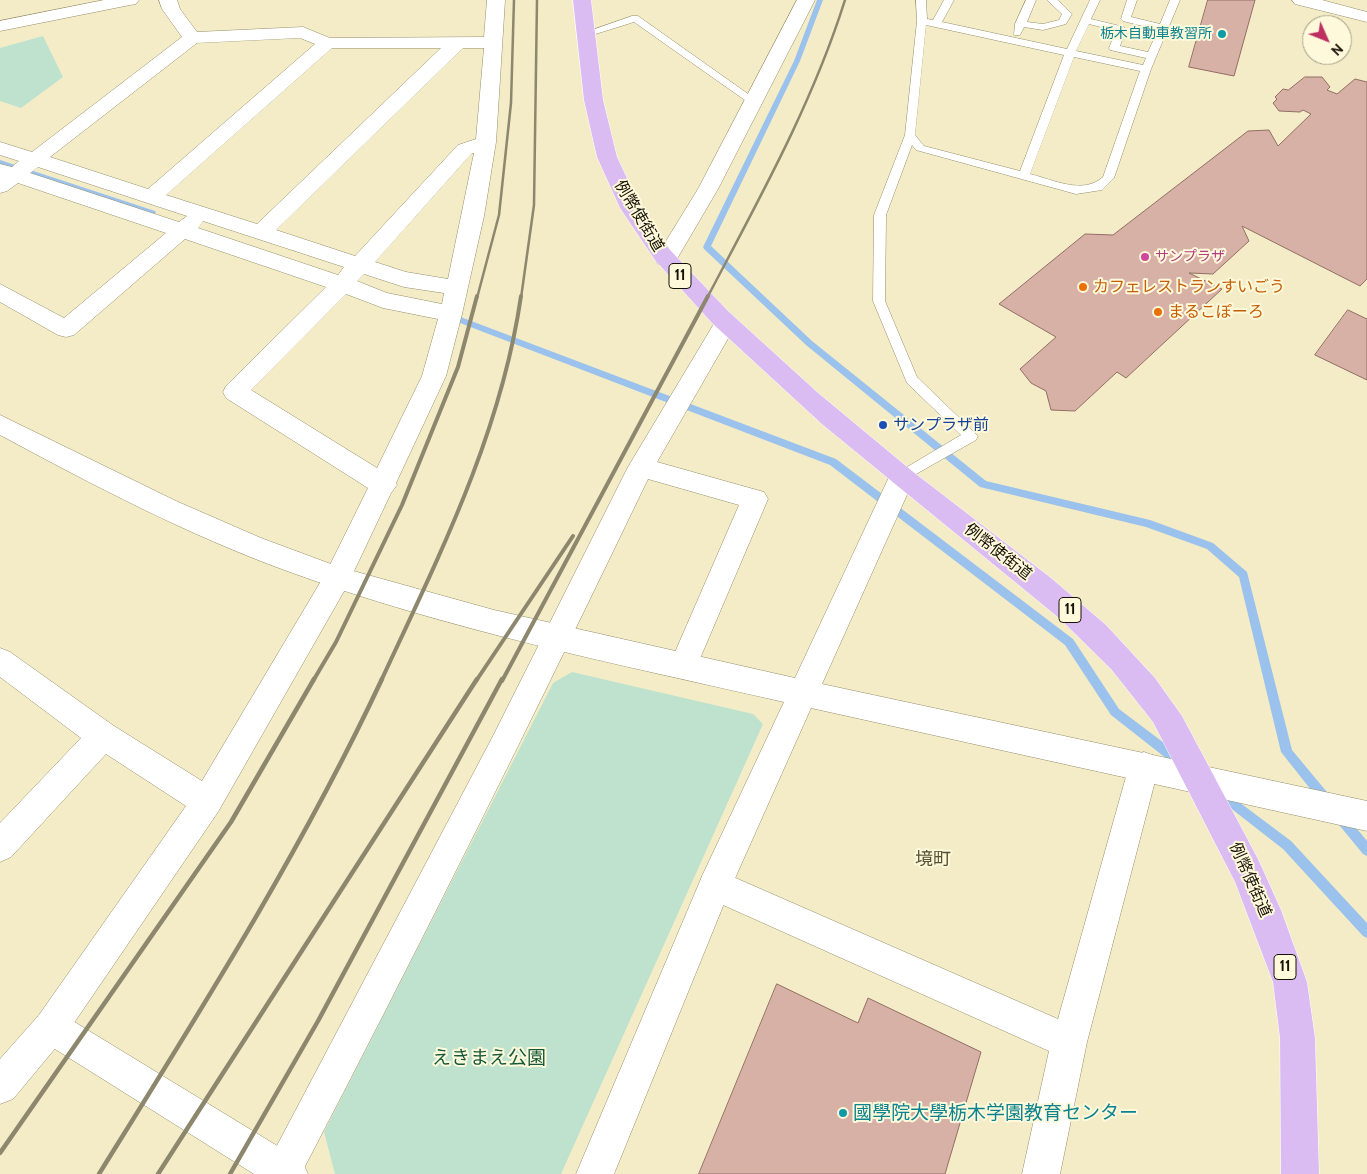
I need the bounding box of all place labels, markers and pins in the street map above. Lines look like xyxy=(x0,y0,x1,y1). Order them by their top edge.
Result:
place label: 栃木自動車教習所 xyxy=(1100,26,1212,42)
marker: 栃木自動車教習所 xyxy=(1216,28,1228,40)
place label: サンプラザ xyxy=(1155,249,1225,265)
marker: サンプラザ xyxy=(1139,251,1151,263)
place label: カフェレストランすいごう xyxy=(1093,277,1285,297)
marker: カフェレストランすいごう xyxy=(1077,281,1089,293)
place label: まるこぽーろ xyxy=(1168,302,1264,322)
marker: まるこぽーろ xyxy=(1152,306,1164,318)
place label: サンプラザ前 xyxy=(893,415,989,435)
marker: サンプラザ前 xyxy=(877,419,889,431)
place label: 國學院大學栃木学園教育センター xyxy=(853,1102,1138,1124)
marker: 國學院大學栃木学園教育センター xyxy=(837,1107,849,1119)

